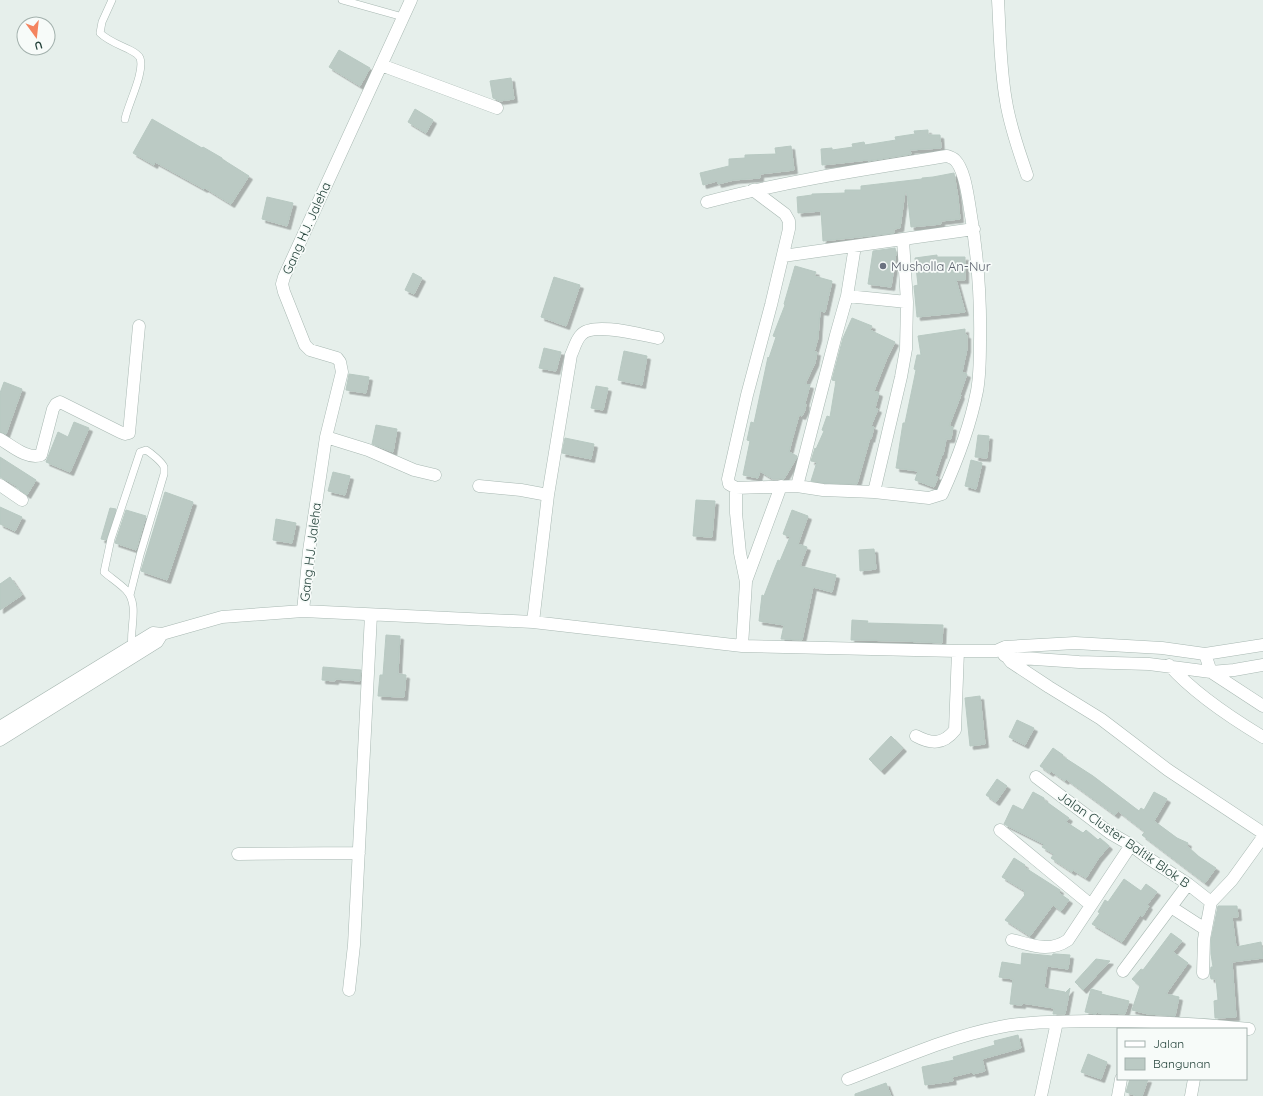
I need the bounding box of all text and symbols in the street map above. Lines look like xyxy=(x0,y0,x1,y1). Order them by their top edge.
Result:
north arrow xyxy=(16,16,56,56)
text: U xyxy=(33,38,44,53)
street label: Gang HJ. Jaleha xyxy=(278,179,334,277)
place label: Musholla An-Nur xyxy=(891,258,991,274)
marker: Musholla An-Nur xyxy=(878,261,888,271)
street label: Gang HJ. Jaleha xyxy=(296,502,324,602)
street label: Jalan Cluster Baltik Blok B xyxy=(1055,787,1193,891)
legend xyxy=(1117,1028,1247,1080)
text: Jalan xyxy=(1153,1036,1184,1051)
text: Bangunan xyxy=(1153,1056,1210,1071)

